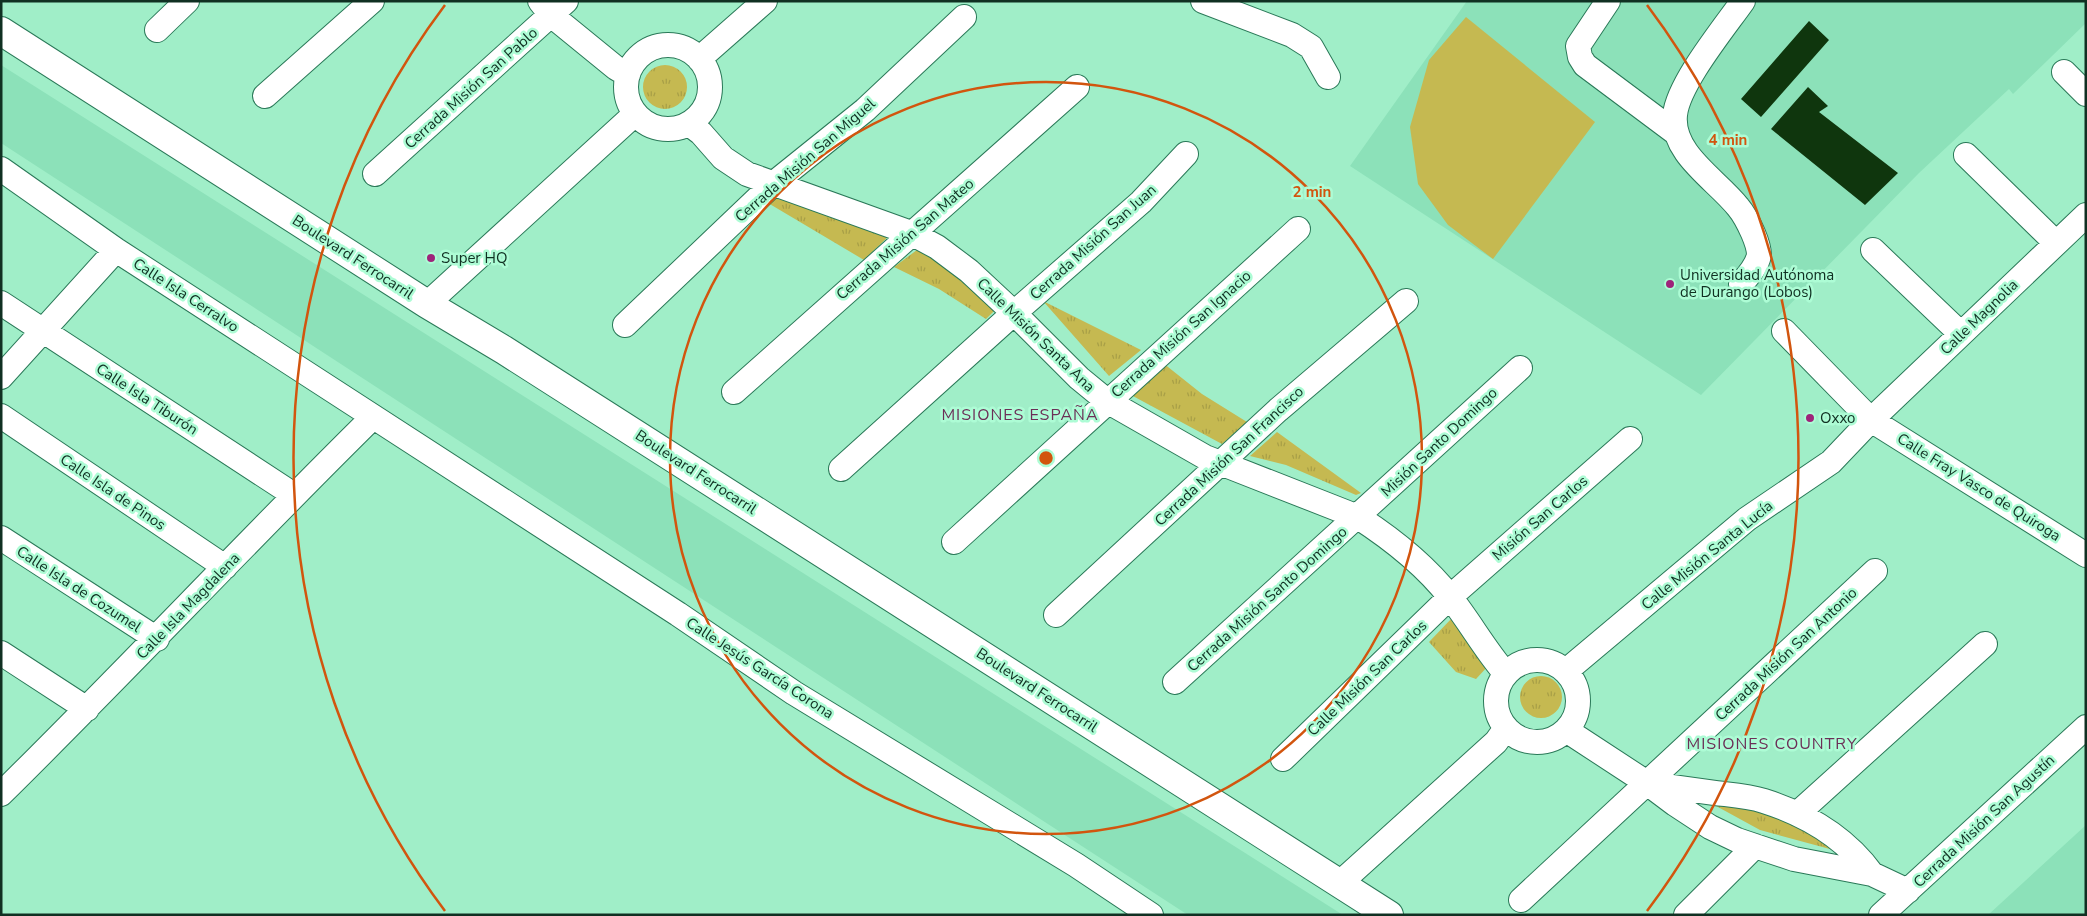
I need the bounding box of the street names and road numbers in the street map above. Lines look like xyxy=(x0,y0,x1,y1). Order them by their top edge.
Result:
street label: Cerrada Misión San Pablo xyxy=(400,23,542,153)
street label: Cerrada Misión San Miguel xyxy=(731,93,880,227)
street label: Cerrada Misión San Mateo xyxy=(832,174,978,304)
street label: Cerrada Misión San Juan xyxy=(1025,180,1161,304)
street label: Boulevard Ferrocarril xyxy=(288,210,418,304)
street label: Calle Isla Cerralvo xyxy=(129,253,243,337)
street label: Cerrada Misión San Ignacio xyxy=(1107,266,1255,402)
street label: Calle Misión Santa Ana xyxy=(973,274,1099,396)
street label: Calle Magnolia xyxy=(1936,275,2022,359)
street label: Calle Isla Tiburón xyxy=(92,359,202,439)
street label: Cerrada Misión San Francisco xyxy=(1150,382,1308,530)
street label: Misión Santo Domingo xyxy=(1377,383,1501,501)
street label: Boulevard Ferrocarril xyxy=(631,425,761,519)
street label: Calle Fray Vasco de Quiroga xyxy=(1893,428,2065,546)
street label: Calle Isla de Pinos xyxy=(56,449,170,535)
street label: Misión San Carlos xyxy=(1488,471,1592,565)
street label: Calle Misión Santa Lucía xyxy=(1637,496,1777,614)
street label: Cerrada Misión Santo Domingo xyxy=(1183,522,1351,676)
street label: Calle Isla de Cozumel xyxy=(13,541,146,637)
street label: Calle Isla Magdalena xyxy=(132,548,244,664)
street label: Cerrada Misión San Antonio xyxy=(1711,583,1861,725)
street label: Calle Jesús García Corona xyxy=(682,613,838,723)
street label: Calle Misión San Carlos xyxy=(1303,616,1431,740)
street label: Boulevard Ferrocarril xyxy=(972,643,1102,737)
street label: Cerrada Misión San Agustín xyxy=(1909,750,2059,892)

